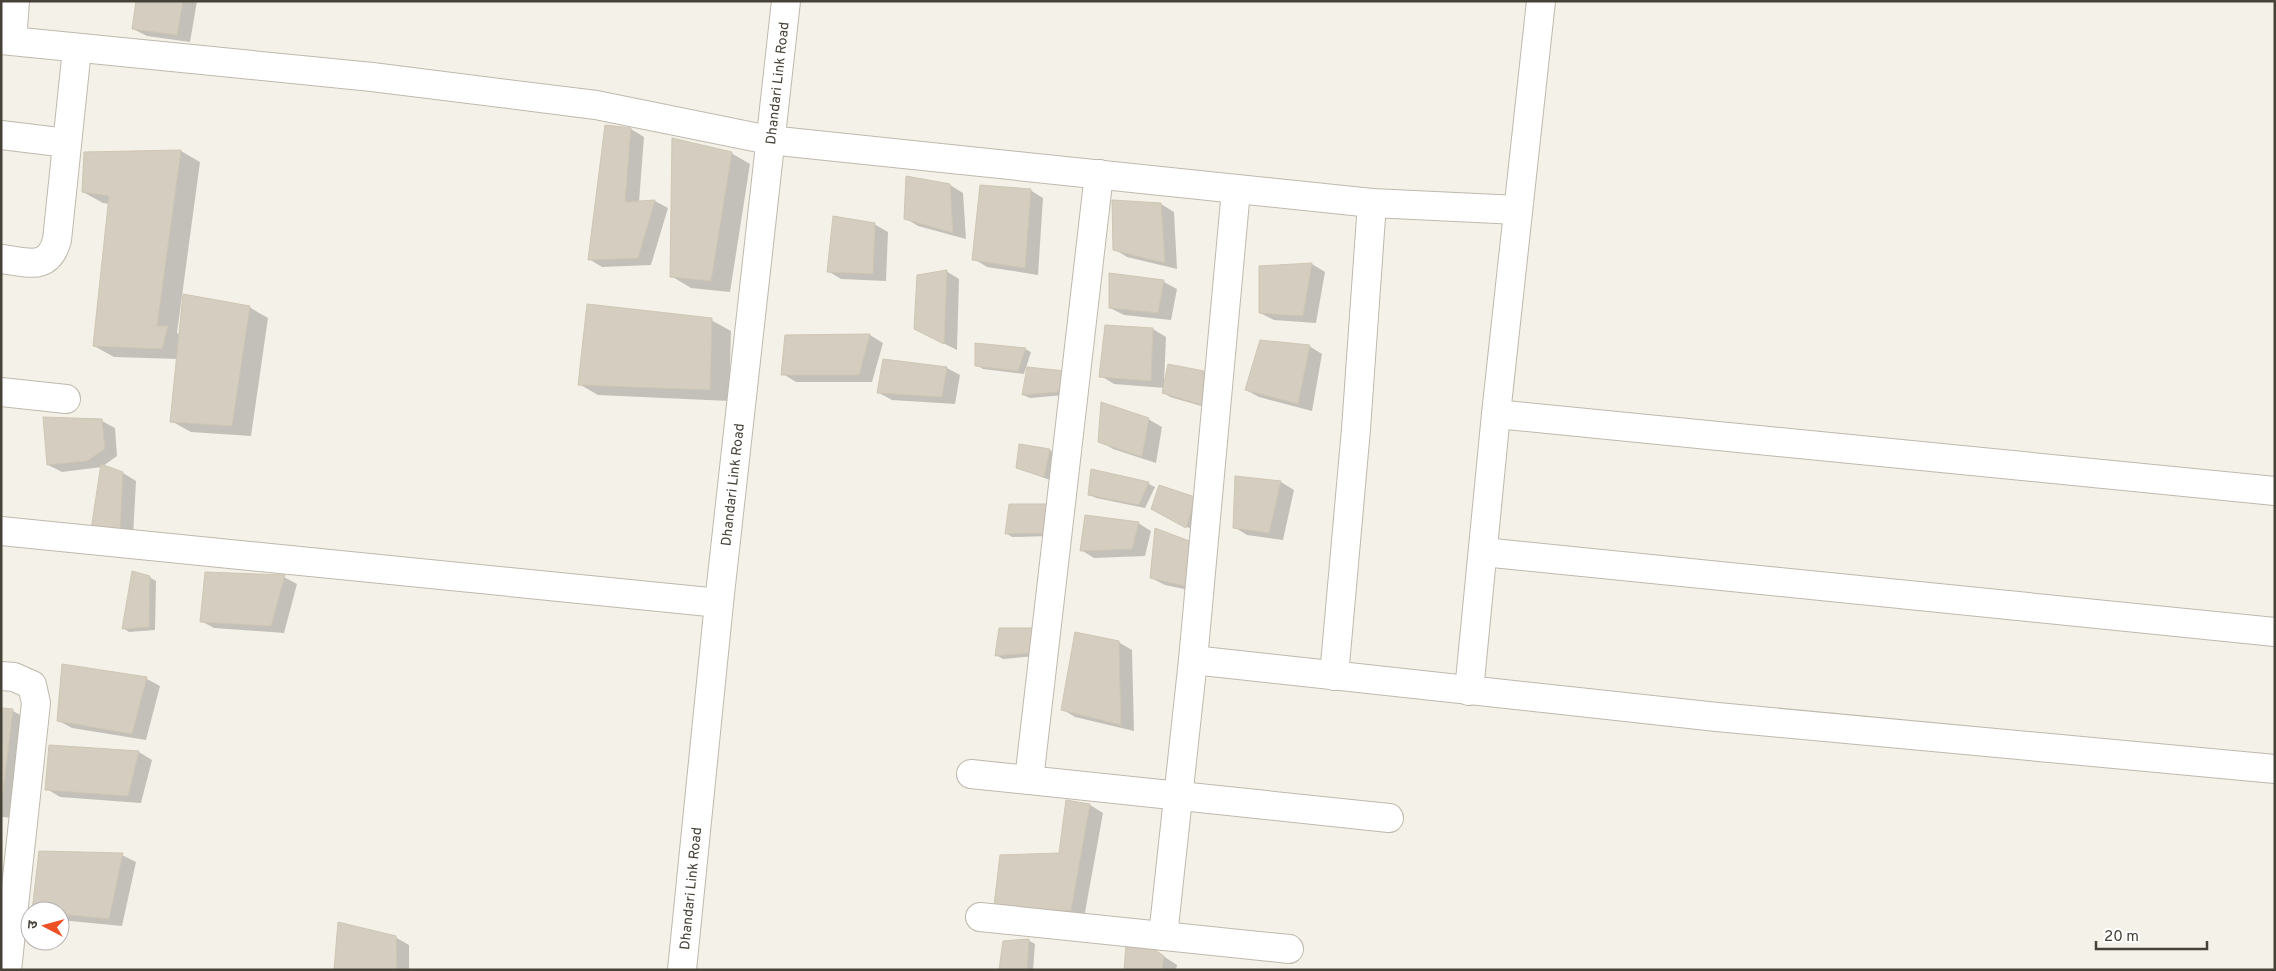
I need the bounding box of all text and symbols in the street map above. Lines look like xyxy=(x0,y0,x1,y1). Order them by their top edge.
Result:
street label: Dhandari Link Road xyxy=(763,21,794,145)
street label: Dhandari Link Road xyxy=(718,423,749,547)
street label: Dhandari Link Road xyxy=(677,826,706,951)
north arrow xyxy=(20,901,70,951)
scale bar xyxy=(2096,918,2207,950)
text: उ xyxy=(25,919,43,930)
text: 20 m xyxy=(2104,928,2139,947)

